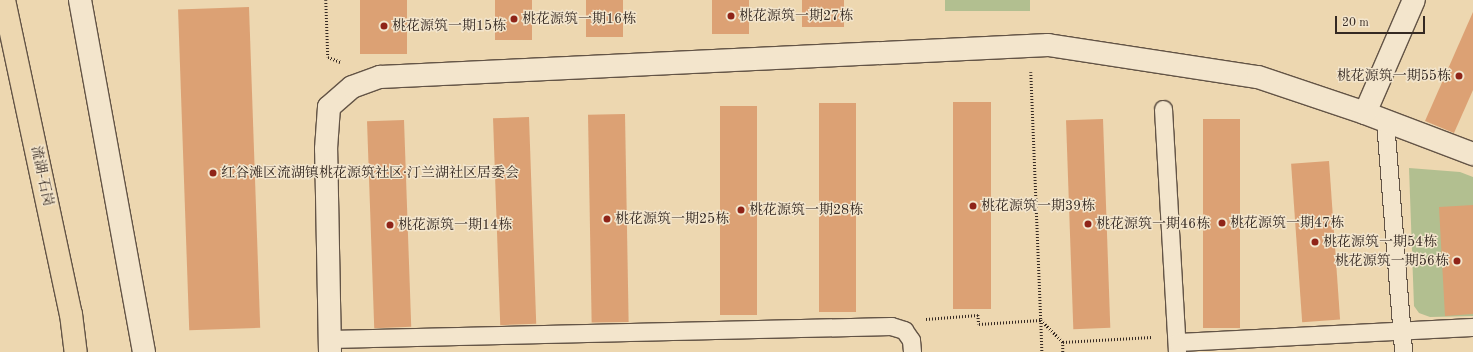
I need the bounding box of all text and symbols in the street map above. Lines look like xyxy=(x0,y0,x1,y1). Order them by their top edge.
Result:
place label: 桃花源筑一期27栋 xyxy=(739,8,853,24)
scale bar xyxy=(1337,8,1427,34)
place label: 桃花源筑一期16栋 xyxy=(522,11,636,27)
marker: 桃花源筑一期27栋 xyxy=(726,11,736,21)
marker: 桃花源筑一期16栋 xyxy=(509,14,519,24)
text: 20 m xyxy=(1342,17,1369,29)
place label: 桃花源筑一期15栋 xyxy=(392,18,506,34)
marker: 桃花源筑一期15栋 xyxy=(379,21,389,31)
place label: 桃花源筑一期55栋 xyxy=(1337,68,1451,84)
marker: 桃花源筑一期55栋 xyxy=(1454,71,1464,81)
street label: 流湖-石岗 xyxy=(27,144,57,208)
place label: 红谷滩区流湖镇桃花源筑社区·汀兰湖社区居委会 xyxy=(221,165,519,181)
marker: 红谷滩区流湖镇桃花源筑社区·汀兰湖社区居委会 xyxy=(208,168,218,178)
place label: 桃花源筑一期39栋 xyxy=(981,198,1095,214)
marker: 桃花源筑一期39栋 xyxy=(968,201,978,211)
place label: 桃花源筑一期28栋 xyxy=(749,202,863,218)
marker: 桃花源筑一期28栋 xyxy=(736,205,746,215)
place label: 桃花源筑一期25栋 xyxy=(615,211,729,227)
marker: 桃花源筑一期25栋 xyxy=(602,214,612,224)
place label: 桃花源筑一期47栋 xyxy=(1230,215,1344,231)
place label: 桃花源筑一期46栋 xyxy=(1096,216,1210,232)
place label: 桃花源筑一期14栋 xyxy=(398,217,512,233)
marker: 桃花源筑一期47栋 xyxy=(1217,218,1227,228)
marker: 桃花源筑一期46栋 xyxy=(1083,219,1093,229)
marker: 桃花源筑一期14栋 xyxy=(385,220,395,230)
place label: 桃花源筑一期54栋 xyxy=(1323,234,1437,250)
marker: 桃花源筑一期54栋 xyxy=(1310,237,1320,247)
place label: 桃花源筑一期56栋 xyxy=(1335,253,1449,269)
marker: 桃花源筑一期56栋 xyxy=(1452,256,1462,266)

